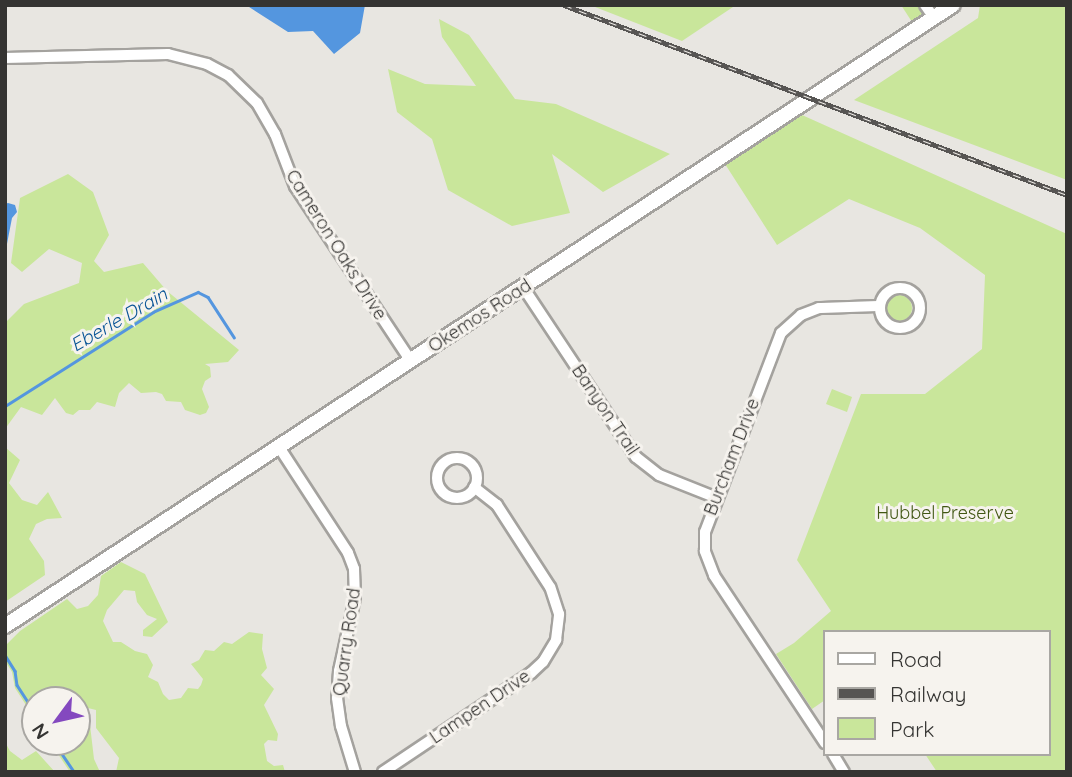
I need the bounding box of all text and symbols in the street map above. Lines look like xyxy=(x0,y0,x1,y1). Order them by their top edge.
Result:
street label: Cameron Oaks Drive xyxy=(281,166,391,324)
street label: Okemos Road xyxy=(424,275,536,357)
water label: Eberle Drain xyxy=(67,283,171,357)
street label: Banyon Trail xyxy=(567,361,643,459)
street label: Burcham Drive xyxy=(700,395,764,519)
park label: Hubbel Preserve xyxy=(876,502,1014,524)
street label: Quarry Road xyxy=(329,587,365,697)
legend xyxy=(824,630,1051,756)
text: Road xyxy=(890,646,942,672)
street label: Lampen Drive xyxy=(426,665,534,749)
text: Railway xyxy=(890,681,966,707)
north arrow xyxy=(21,686,91,756)
text: Park xyxy=(890,716,934,742)
text: N xyxy=(26,719,54,744)

